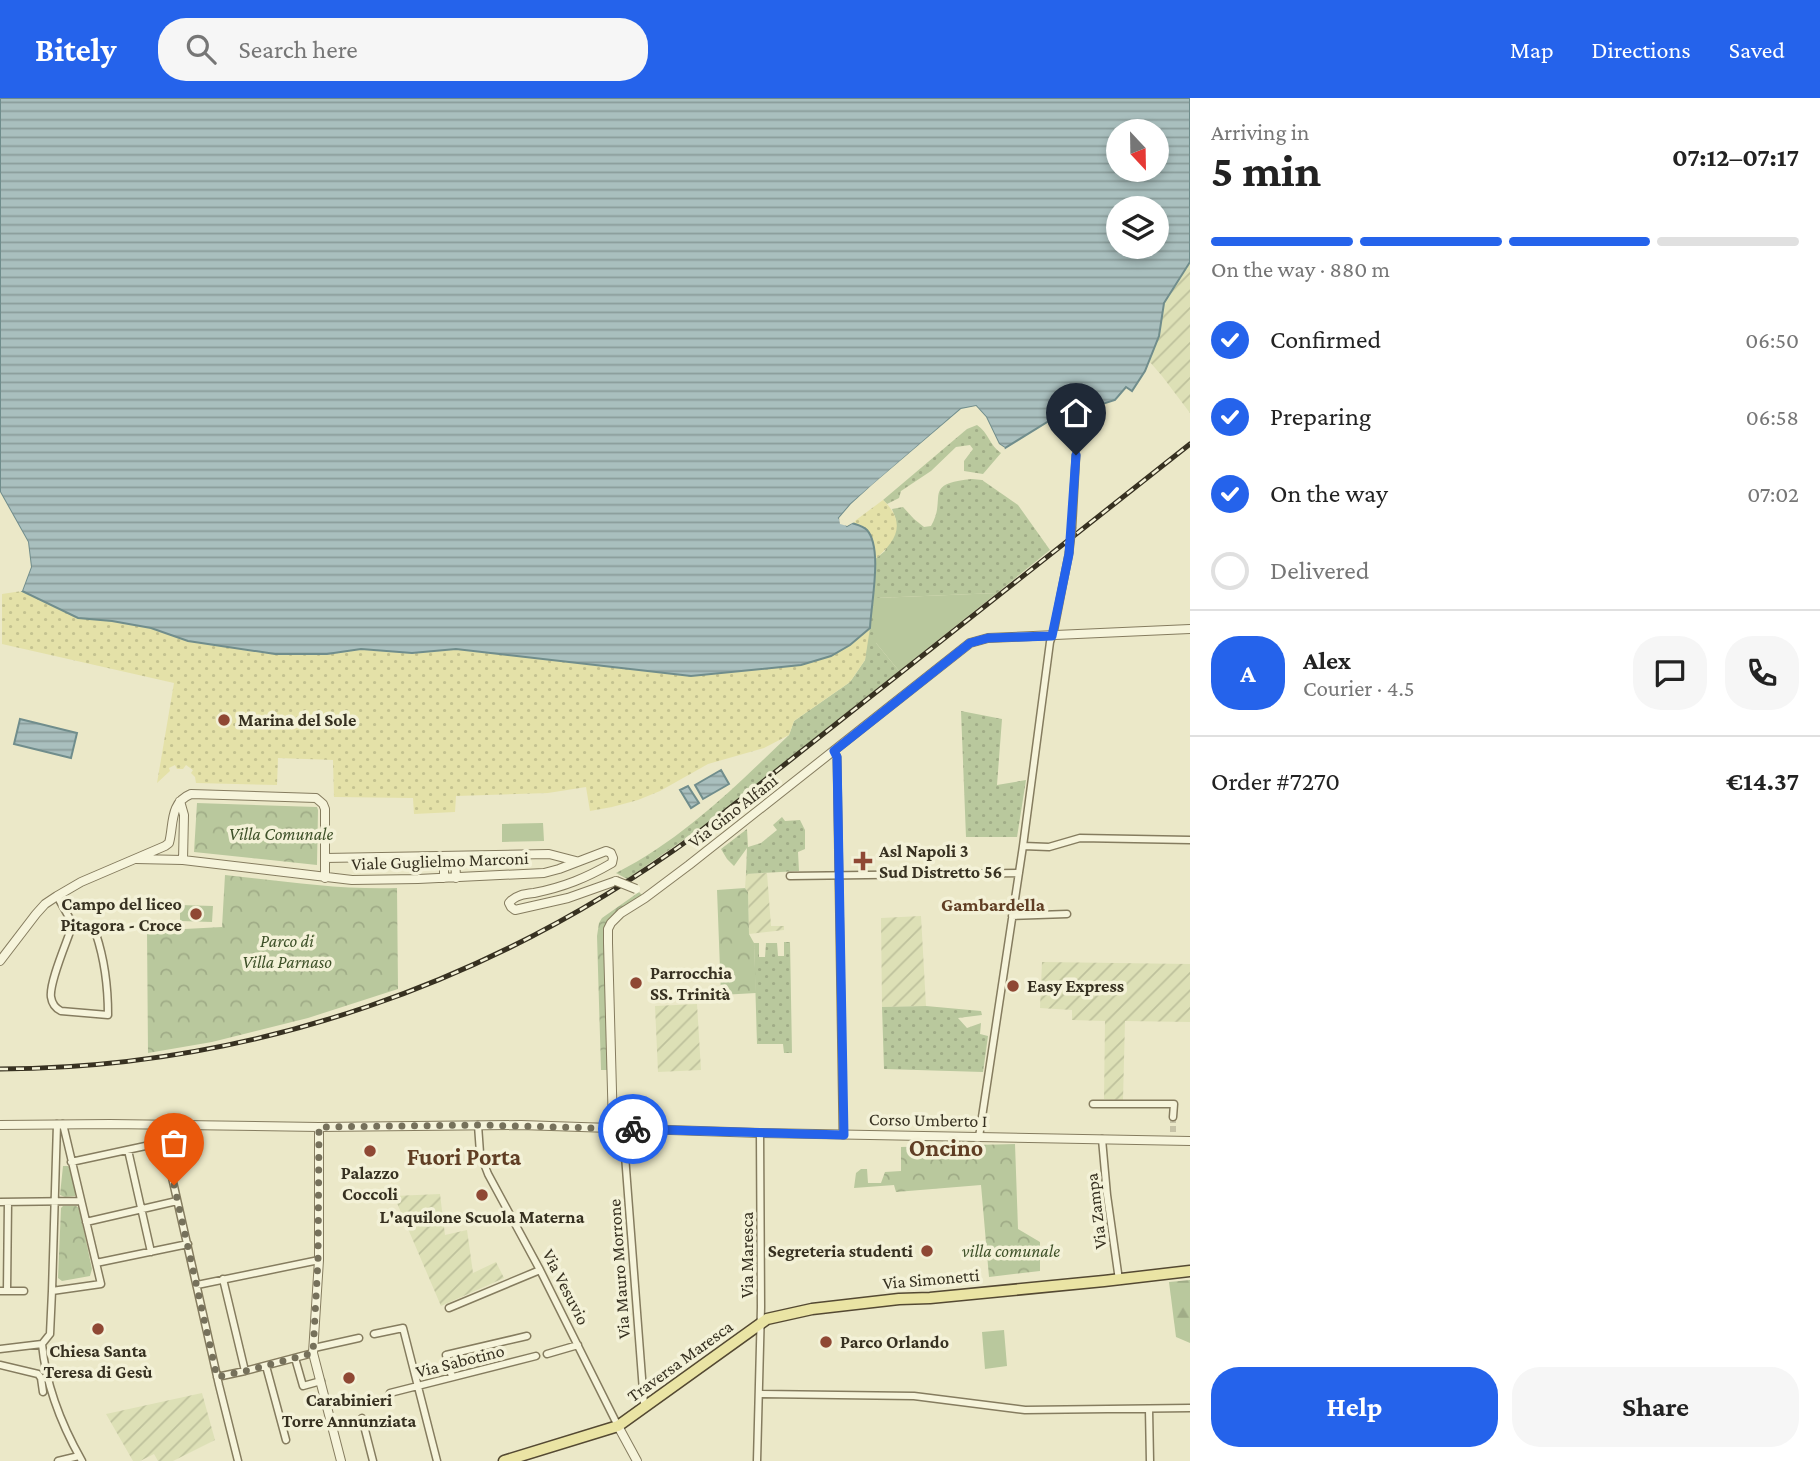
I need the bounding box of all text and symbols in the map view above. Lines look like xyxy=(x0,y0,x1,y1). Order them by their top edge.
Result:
search box xyxy=(158,18,648,81)
icon: search xyxy=(182,30,220,68)
text: Bitely xyxy=(35,31,116,68)
text: Search here xyxy=(238,35,358,64)
text: Map xyxy=(1510,36,1554,63)
text: Directions xyxy=(1592,36,1691,63)
text: Saved xyxy=(1729,36,1785,63)
north arrow xyxy=(1106,119,1169,182)
map controls xyxy=(1106,119,1169,259)
text: Arriving in xyxy=(1211,119,1309,145)
text: 07:12–07:17 xyxy=(1672,143,1799,172)
text: 5 min xyxy=(1211,145,1321,196)
button: layers xyxy=(1106,196,1169,259)
text: On the way · 880 m xyxy=(1211,256,1390,282)
icon: check xyxy=(1211,321,1249,359)
text: Confirmed xyxy=(1270,325,1381,354)
text: 06:50 xyxy=(1745,327,1799,353)
pin xyxy=(1046,383,1106,455)
icon: home xyxy=(1057,394,1095,432)
icon: check xyxy=(1211,398,1249,436)
text: Preparing xyxy=(1270,402,1371,431)
text: 06:58 xyxy=(1746,404,1799,430)
icon: check xyxy=(1211,475,1249,513)
text: On the way xyxy=(1270,479,1388,508)
text: 07:02 xyxy=(1747,481,1799,507)
text: Delivered xyxy=(1270,556,1369,585)
button: chat xyxy=(1633,636,1707,710)
button: phone xyxy=(1725,636,1799,710)
text: Alex xyxy=(1303,646,1351,675)
text: A xyxy=(1240,659,1256,688)
text: Courier · 4.5 xyxy=(1303,675,1415,701)
place label: Marina del Sole xyxy=(238,710,356,730)
marker: Marina del Sole xyxy=(216,712,232,728)
text: Order #7270 xyxy=(1211,767,1340,796)
text: €14.37 xyxy=(1726,767,1799,796)
street label: Via Gino Alfani xyxy=(684,770,782,852)
park label: Villa Comunale xyxy=(229,824,334,844)
place label: Asl Napoli 3 Sud Distretto 56 xyxy=(878,841,1002,882)
street label: Viale Guglielmo Marconi xyxy=(351,848,529,874)
marker: Asl Napoli 3 Sud Distretto 56 xyxy=(853,851,873,871)
place label: Campo del liceo Pitagora - Croce xyxy=(60,894,182,935)
district label: Gambardella xyxy=(941,894,1046,915)
marker: Campo del liceo Pitagora - Croce xyxy=(188,906,204,922)
park label: Parco di Villa Parnaso xyxy=(242,931,332,972)
place label: Parrocchia SS. Trinità xyxy=(650,963,732,1004)
marker: Parrocchia SS. Trinità xyxy=(628,975,644,991)
place label: Easy Express xyxy=(1027,976,1124,996)
marker: Easy Express xyxy=(1005,978,1021,994)
courier xyxy=(598,1094,668,1164)
street label: Corso Umberto I xyxy=(869,1109,987,1131)
icon: bike xyxy=(614,1110,652,1148)
pin xyxy=(144,1113,204,1185)
icon: bag xyxy=(155,1124,193,1162)
district label: Oncino xyxy=(909,1134,983,1161)
marker: Palazzo Coccoli xyxy=(362,1143,378,1159)
district label: Fuori Porta xyxy=(407,1143,522,1170)
place label: Palazzo Coccoli xyxy=(341,1163,399,1204)
street label: Via Zampa xyxy=(1081,1172,1111,1250)
marker: L'aquilone Scuola Materna xyxy=(474,1187,490,1203)
street label: Via Mauro Morrone xyxy=(604,1198,634,1340)
place label: L'aquilone Scuola Materna xyxy=(380,1207,585,1227)
street label: Via Maresca xyxy=(737,1212,757,1298)
place label: Segreteria studenti xyxy=(768,1241,914,1261)
park label: villa comunale xyxy=(962,1241,1060,1261)
marker: Segreteria studenti xyxy=(919,1243,935,1259)
street label: Via Vesuvio xyxy=(538,1246,594,1328)
street label: Via Simonetti xyxy=(882,1265,981,1293)
street label: Traversa Maresca xyxy=(623,1316,737,1406)
marker: Chiesa Santa Teresa di Gesù xyxy=(90,1321,106,1337)
place label: Parco Orlando xyxy=(840,1332,949,1352)
marker: Parco Orlando xyxy=(818,1334,834,1350)
street label: Via Sabotino xyxy=(414,1340,506,1382)
place label: Chiesa Santa Teresa di Gesù xyxy=(43,1341,153,1382)
button: Help xyxy=(1211,1367,1498,1447)
button: Share xyxy=(1512,1367,1799,1447)
marker: Carabinieri Torre Annunziata xyxy=(341,1370,357,1386)
place label: Carabinieri Torre Annunziata xyxy=(282,1390,416,1431)

